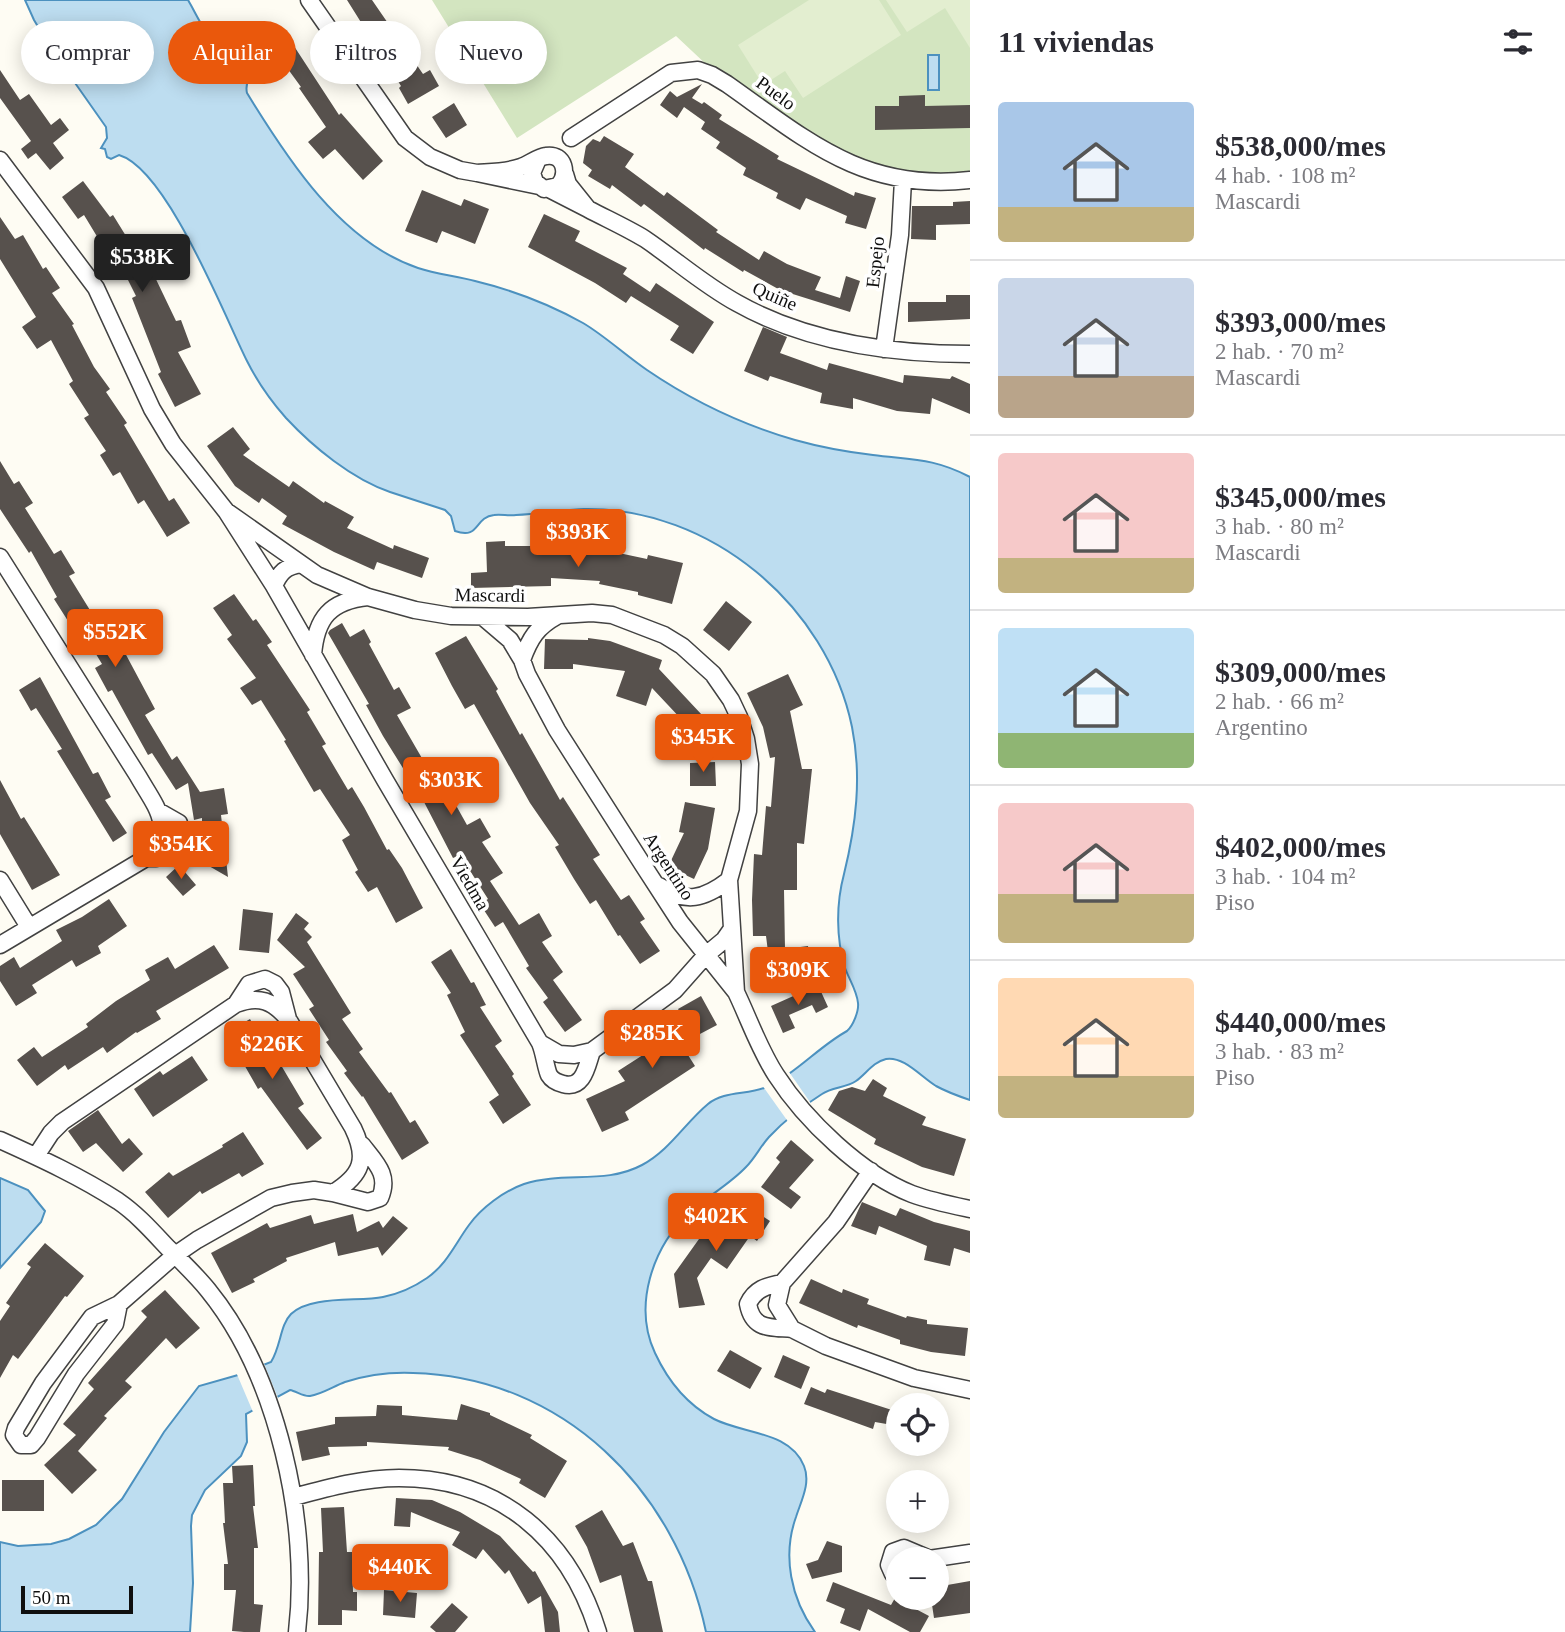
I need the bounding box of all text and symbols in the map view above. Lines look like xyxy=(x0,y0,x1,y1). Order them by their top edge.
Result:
chip: Comprar xyxy=(21,21,154,84)
chip: Alquilar xyxy=(168,21,296,84)
chip: Filtros xyxy=(310,21,421,84)
chip: Nuevo xyxy=(435,21,547,84)
icon: filters xyxy=(1499,23,1537,61)
text: 11 viviendas xyxy=(998,25,1154,58)
street label: Puelo xyxy=(752,72,800,114)
text: $538,000/mes xyxy=(1215,129,1386,162)
icon: home xyxy=(1054,130,1138,214)
text: 4 hab. · 108 m² xyxy=(1215,163,1355,188)
text: Mascardi xyxy=(1215,189,1301,214)
pin: $538K xyxy=(93,234,191,294)
street label: Espejo xyxy=(862,235,888,289)
text: $538K xyxy=(110,244,174,269)
street label: Quiñe xyxy=(750,277,800,315)
text: $393,000/mes xyxy=(1215,305,1386,338)
icon: home xyxy=(1054,306,1138,390)
text: 2 hab. · 70 m² xyxy=(1215,339,1344,364)
text: Mascardi xyxy=(1215,365,1301,390)
text: $345,000/mes xyxy=(1215,480,1386,513)
icon: home xyxy=(1054,481,1138,565)
pin: $393K xyxy=(529,510,627,569)
text: 3 hab. · 80 m² xyxy=(1215,514,1344,539)
text: $393K xyxy=(546,519,610,544)
text: Mascardi xyxy=(1215,540,1301,565)
street label: Mascardi xyxy=(454,584,526,606)
pin: $552K xyxy=(66,610,164,669)
text: $552K xyxy=(83,619,147,644)
text: $309,000/mes xyxy=(1215,655,1386,688)
icon: home xyxy=(1054,656,1138,740)
text: 2 hab. · 66 m² xyxy=(1215,689,1344,714)
pin: $345K xyxy=(654,714,752,774)
text: Argentino xyxy=(1215,715,1308,740)
text: $345K xyxy=(671,724,735,749)
pin: $303K xyxy=(402,758,500,817)
text: $303K xyxy=(419,767,483,792)
pin: $354K xyxy=(132,822,230,881)
street label: Argentino xyxy=(639,828,699,904)
text: $402,000/mes xyxy=(1215,830,1386,863)
text: $354K xyxy=(149,831,213,856)
icon: home xyxy=(1054,831,1138,915)
street label: Viedma xyxy=(446,852,494,914)
text: 3 hab. · 104 m² xyxy=(1215,864,1355,889)
text: Piso xyxy=(1215,890,1255,915)
pin: $309K xyxy=(749,948,847,1007)
text: $309K xyxy=(766,957,830,982)
text: $440,000/mes xyxy=(1215,1005,1386,1038)
icon: home xyxy=(1054,1006,1138,1090)
pin: $285K xyxy=(603,1010,701,1070)
text: $285K xyxy=(620,1020,684,1045)
pin: $226K xyxy=(223,1021,321,1081)
text: $226K xyxy=(240,1031,304,1056)
text: 3 hab. · 83 m² xyxy=(1215,1039,1344,1064)
text: Piso xyxy=(1215,1065,1255,1090)
pin: $402K xyxy=(667,1194,765,1253)
text: $402K xyxy=(684,1203,748,1228)
map controls xyxy=(886,1393,949,1610)
button: locate xyxy=(886,1393,949,1456)
button: + xyxy=(886,1470,949,1533)
pin: $440K xyxy=(351,1544,449,1604)
button: − xyxy=(886,1547,949,1610)
text: $440K xyxy=(368,1554,432,1579)
scale bar xyxy=(21,1583,133,1615)
text: 50 m xyxy=(32,1587,71,1608)

